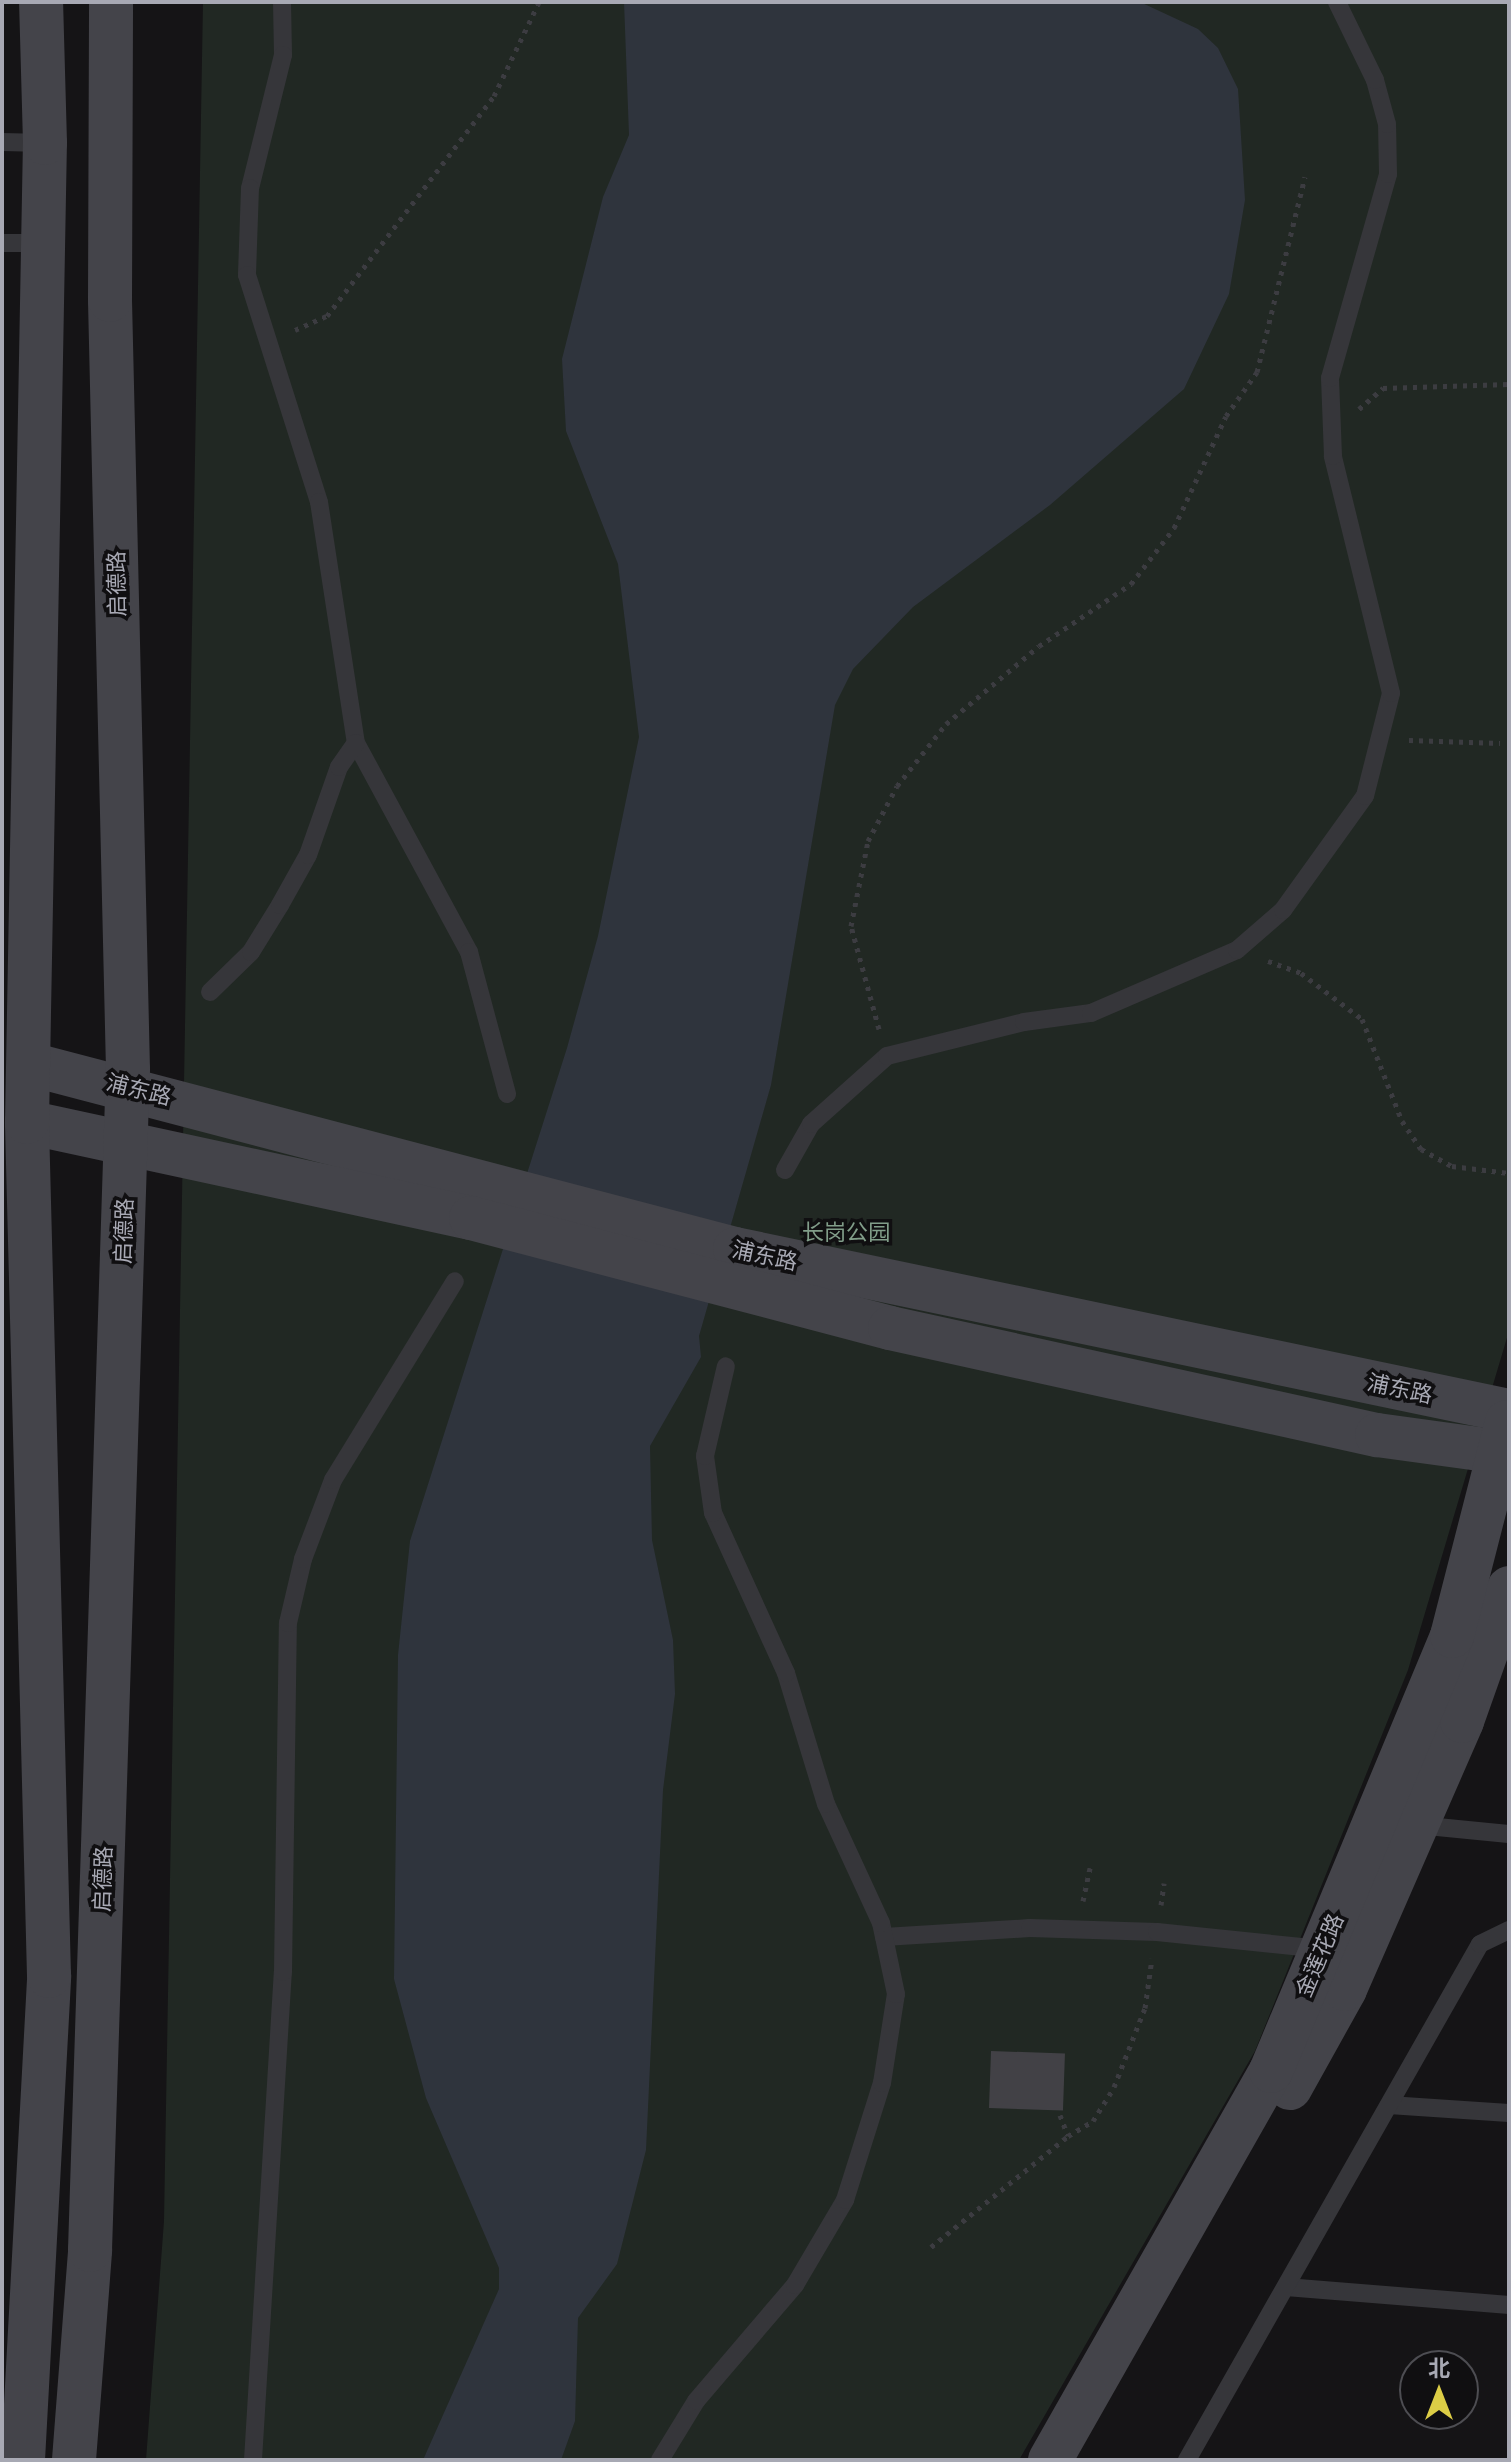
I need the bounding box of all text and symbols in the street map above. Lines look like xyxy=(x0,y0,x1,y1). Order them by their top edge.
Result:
street label: 启德路 xyxy=(102,551,130,617)
street label: 浦东路 xyxy=(104,1068,174,1110)
street label: 启德路 xyxy=(109,1198,137,1264)
park label: 长岗公园 xyxy=(802,1219,890,1245)
street label: 浦东路 xyxy=(730,1235,800,1275)
street label: 浦东路 xyxy=(1365,1368,1435,1408)
street label: 启德路 xyxy=(88,1846,116,1912)
street label: 金莲花路 xyxy=(1290,1909,1348,2001)
north arrow xyxy=(1399,2350,1479,2430)
text: 北 xyxy=(1428,2353,1450,2382)

